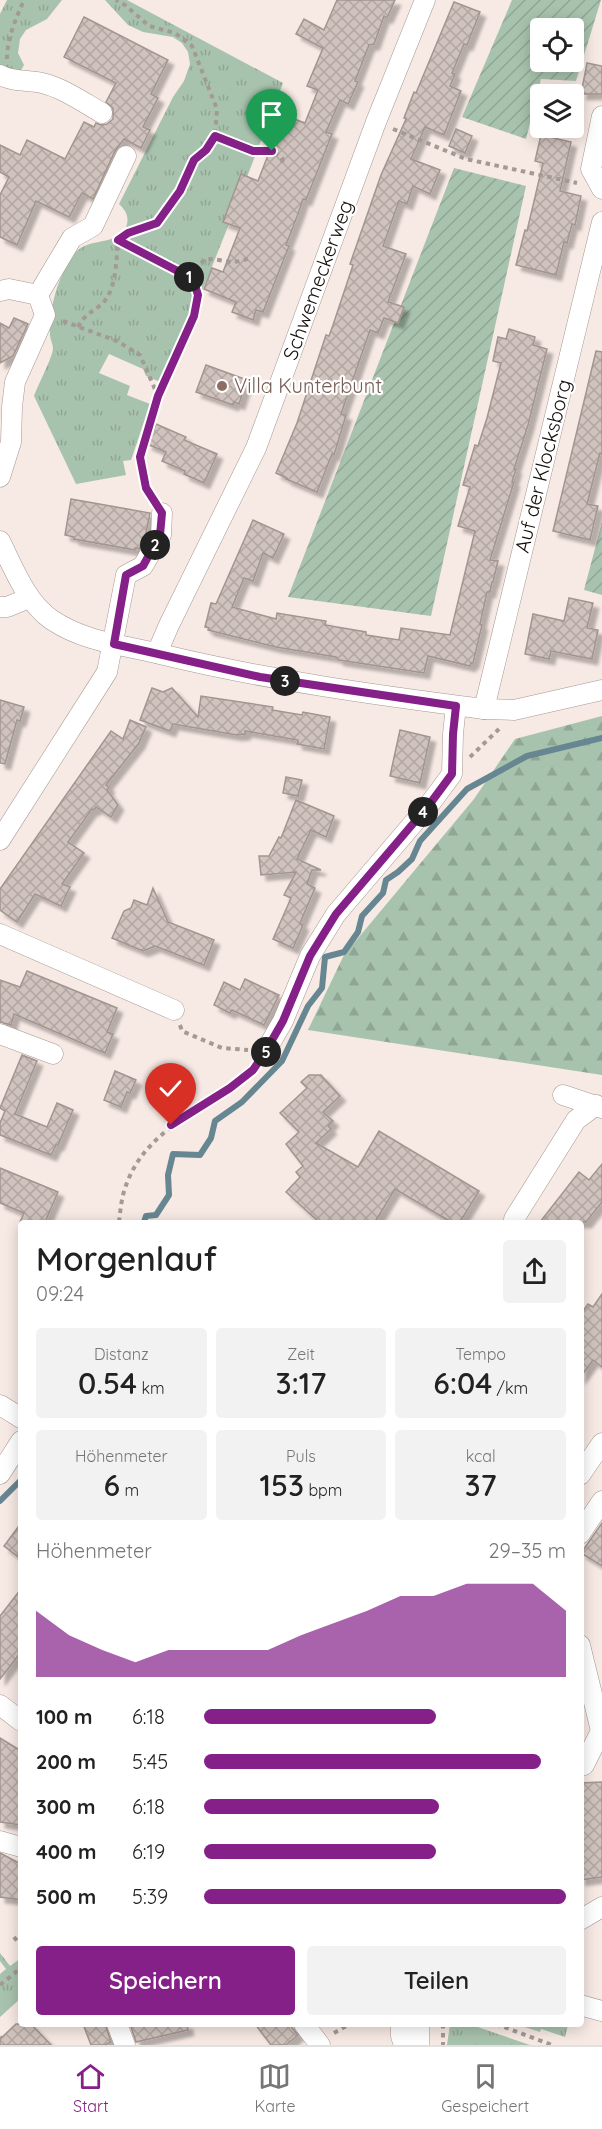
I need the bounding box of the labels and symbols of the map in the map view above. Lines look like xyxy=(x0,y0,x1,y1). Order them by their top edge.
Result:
pin xyxy=(246,89,297,151)
street label: Schwemeckerweg xyxy=(277,197,358,363)
pin: 1 xyxy=(174,262,204,292)
place label: Villa Kunterbunt xyxy=(234,373,382,398)
street label: Auf der Klocksborg xyxy=(509,377,576,555)
marker: Villa Kunterbunt xyxy=(215,379,229,393)
pin: 2 xyxy=(140,530,170,560)
pin: 3 xyxy=(270,666,300,696)
pin: 4 xyxy=(408,797,438,827)
pin: 5 xyxy=(251,1037,281,1067)
pin xyxy=(145,1063,196,1125)

